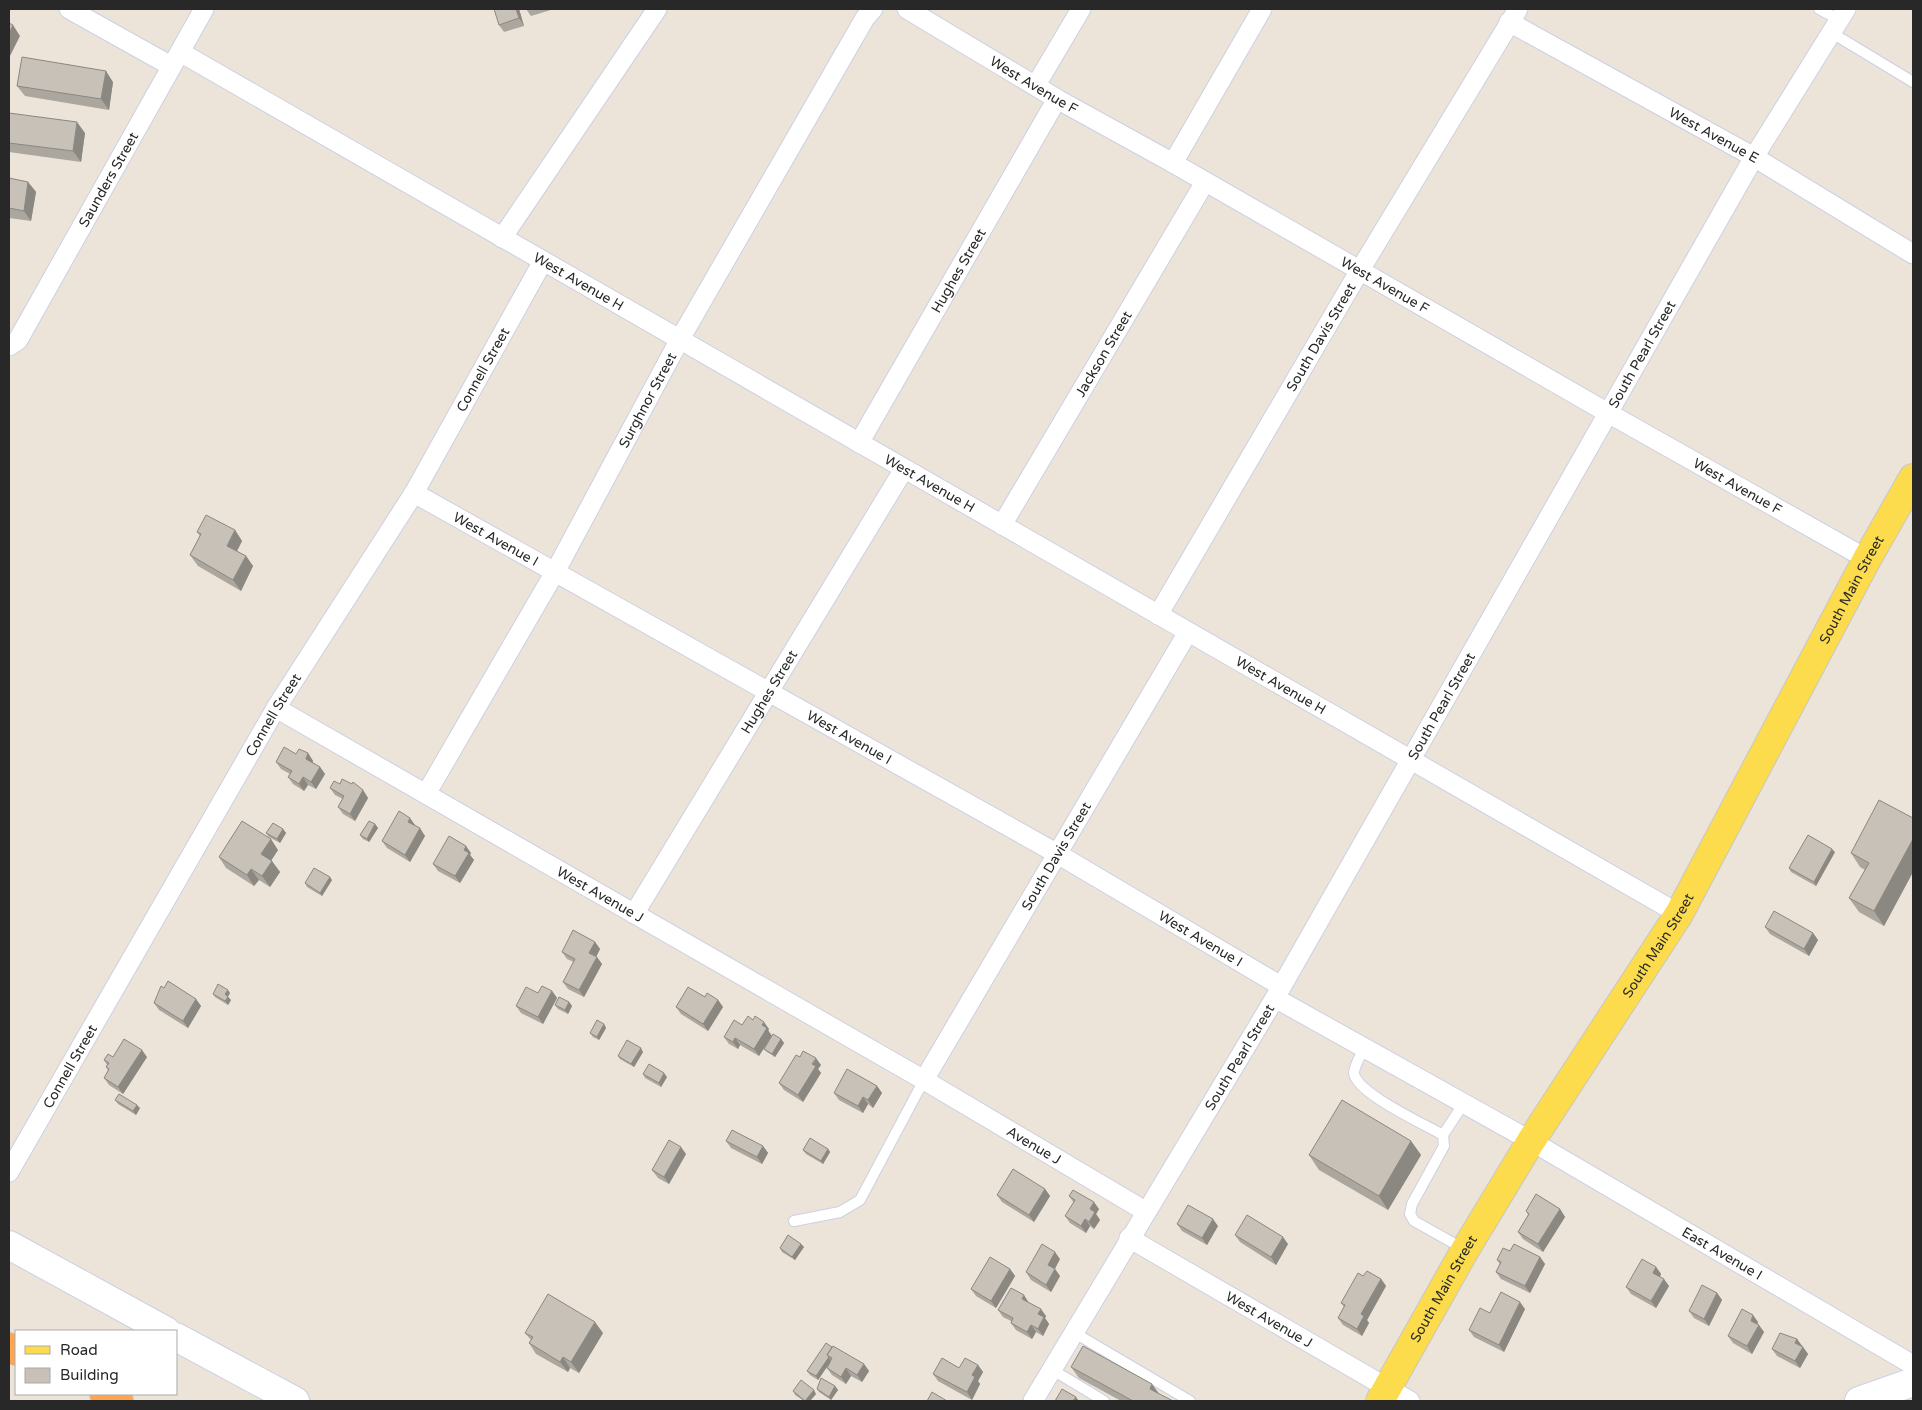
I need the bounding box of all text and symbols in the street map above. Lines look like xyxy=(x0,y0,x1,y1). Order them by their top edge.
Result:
street label: West Avenue F xyxy=(987,53,1081,118)
street label: West Avenue E xyxy=(1666,104,1762,167)
street label: Saunders Street xyxy=(75,129,142,230)
street label: Hughes Street xyxy=(928,225,990,316)
street label: West Avenue H xyxy=(530,249,627,314)
street label: West Avenue F xyxy=(1337,253,1433,318)
street label: South Davis Street xyxy=(1283,280,1360,395)
street label: South Pearl Street xyxy=(1605,297,1680,411)
street label: Jackson Street xyxy=(1072,307,1136,400)
street label: Connell Street xyxy=(453,324,514,415)
street label: Surghnor Street xyxy=(615,349,681,451)
street label: West Avenue H xyxy=(881,451,978,516)
street label: West Avenue F xyxy=(1690,455,1785,519)
street label: West Avenue I xyxy=(450,509,541,570)
street label: South Main Street xyxy=(1816,532,1888,647)
street label: Hughes Street xyxy=(737,647,801,737)
street label: South Pearl Street xyxy=(1404,649,1479,763)
street label: West Avenue H xyxy=(1232,653,1329,718)
street label: Connell Street xyxy=(242,670,305,759)
street label: West Avenue I xyxy=(803,707,895,768)
street label: South Davis Street xyxy=(1018,799,1095,913)
street label: West Avenue J xyxy=(554,863,647,926)
street label: South Main Street xyxy=(1619,890,1698,1001)
street label: West Avenue I xyxy=(1155,907,1246,970)
street label: South Pearl Street xyxy=(1201,1001,1279,1114)
street label: Connell Street xyxy=(40,1021,101,1111)
street label: Avenue J xyxy=(1003,1123,1064,1168)
street label: East Avenue I xyxy=(1679,1223,1765,1284)
street label: South Main Street xyxy=(1407,1232,1481,1345)
street label: West Avenue J xyxy=(1222,1288,1315,1352)
legend xyxy=(15,1330,178,1395)
text: Road xyxy=(60,1341,98,1359)
text: Building xyxy=(60,1366,119,1384)

